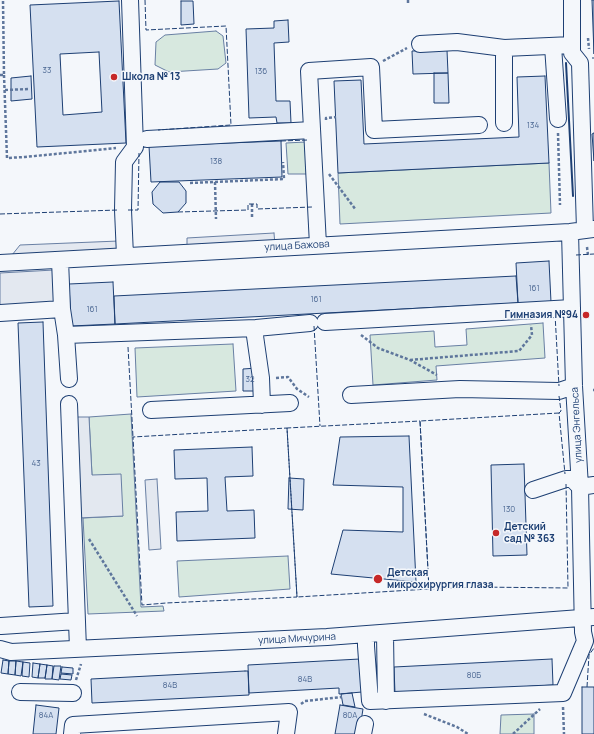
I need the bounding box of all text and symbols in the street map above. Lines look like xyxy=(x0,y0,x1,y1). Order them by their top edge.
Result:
house number: 33 xyxy=(43,66,51,76)
house number: 136 xyxy=(255,67,267,77)
place label: Школа № 13 xyxy=(122,71,180,83)
marker: Школа № 13 xyxy=(109,72,119,82)
house number: 134 xyxy=(527,121,539,131)
house number: 138 xyxy=(210,157,222,167)
street label: улица Бажова xyxy=(264,238,330,254)
house number: 161 xyxy=(528,284,540,294)
house number: 161 xyxy=(310,295,322,305)
house number: 161 xyxy=(86,305,98,315)
place label: Гимназия №94 xyxy=(505,309,578,321)
marker: Гимназия №94 xyxy=(581,310,591,320)
house number: 32 xyxy=(246,375,254,385)
street label: улица Энгельса xyxy=(569,387,585,463)
house number: 43 xyxy=(31,459,41,469)
house number: 130 xyxy=(503,505,515,515)
place label: Детский сад № 363 xyxy=(504,521,555,544)
marker: Детский сад № 363 xyxy=(491,528,501,538)
place label: Детская микрохирургия глаза xyxy=(387,567,493,590)
marker: Детская микрохирургия глаза xyxy=(372,573,384,585)
street label: улица Мичурина xyxy=(258,631,336,647)
house number: 80Б xyxy=(467,671,481,681)
house number: 84В xyxy=(298,675,312,685)
house number: 84В xyxy=(163,681,177,691)
house number: 84А xyxy=(39,711,53,721)
house number: 80А xyxy=(343,711,357,721)

